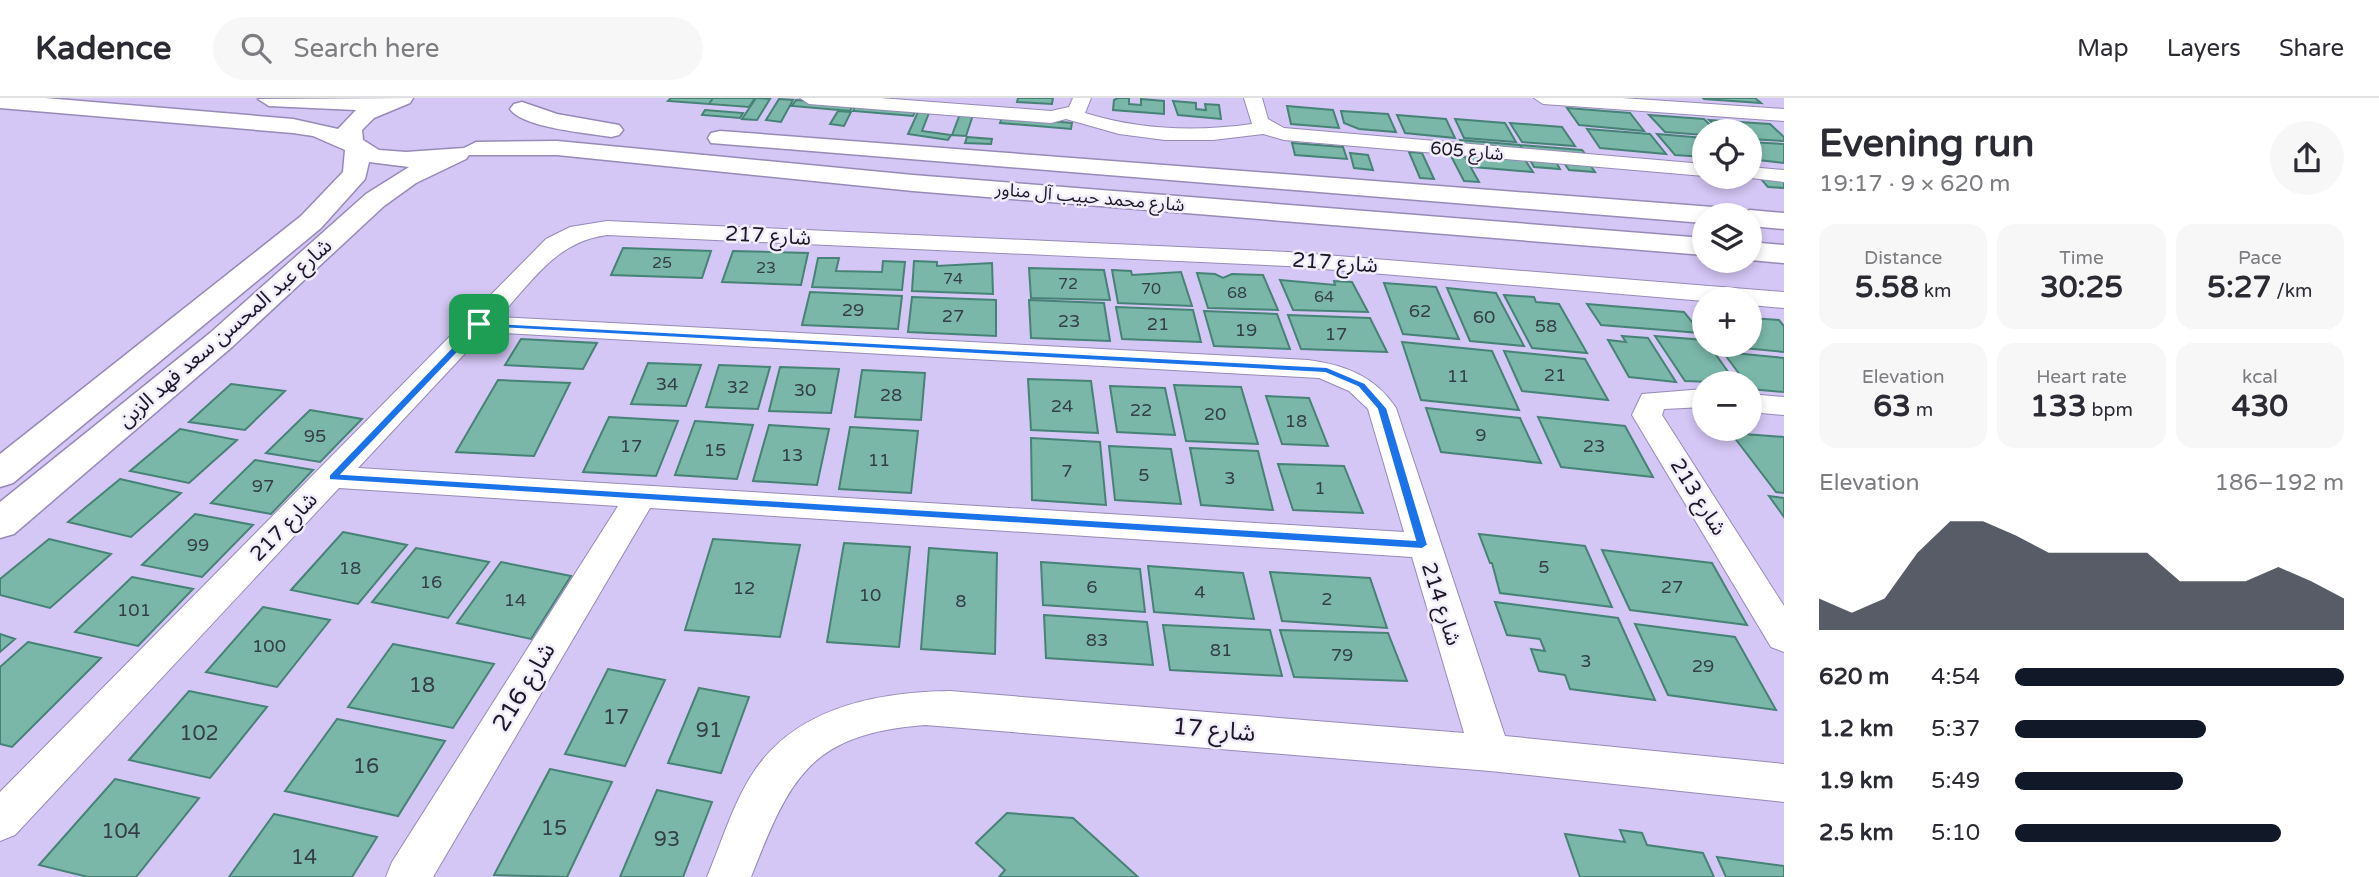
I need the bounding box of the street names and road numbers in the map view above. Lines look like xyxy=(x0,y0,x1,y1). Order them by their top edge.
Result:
street label: شارع 605 xyxy=(1429,137,1505,168)
street label: شارع محمد حبيب آل مناور xyxy=(993,178,1186,219)
street label: شارع 217 xyxy=(724,221,812,253)
street label: شارع عبد المحسن سعد فهد الزبن xyxy=(113,233,338,434)
street label: شارع 217 xyxy=(1291,248,1379,280)
street label: شارع 213 xyxy=(1663,454,1731,541)
street label: شارع 217 xyxy=(245,487,324,568)
street label: شارع 214 xyxy=(1414,559,1466,649)
street label: شارع 216 xyxy=(486,637,563,738)
street label: شارع 17 xyxy=(1171,712,1257,750)

